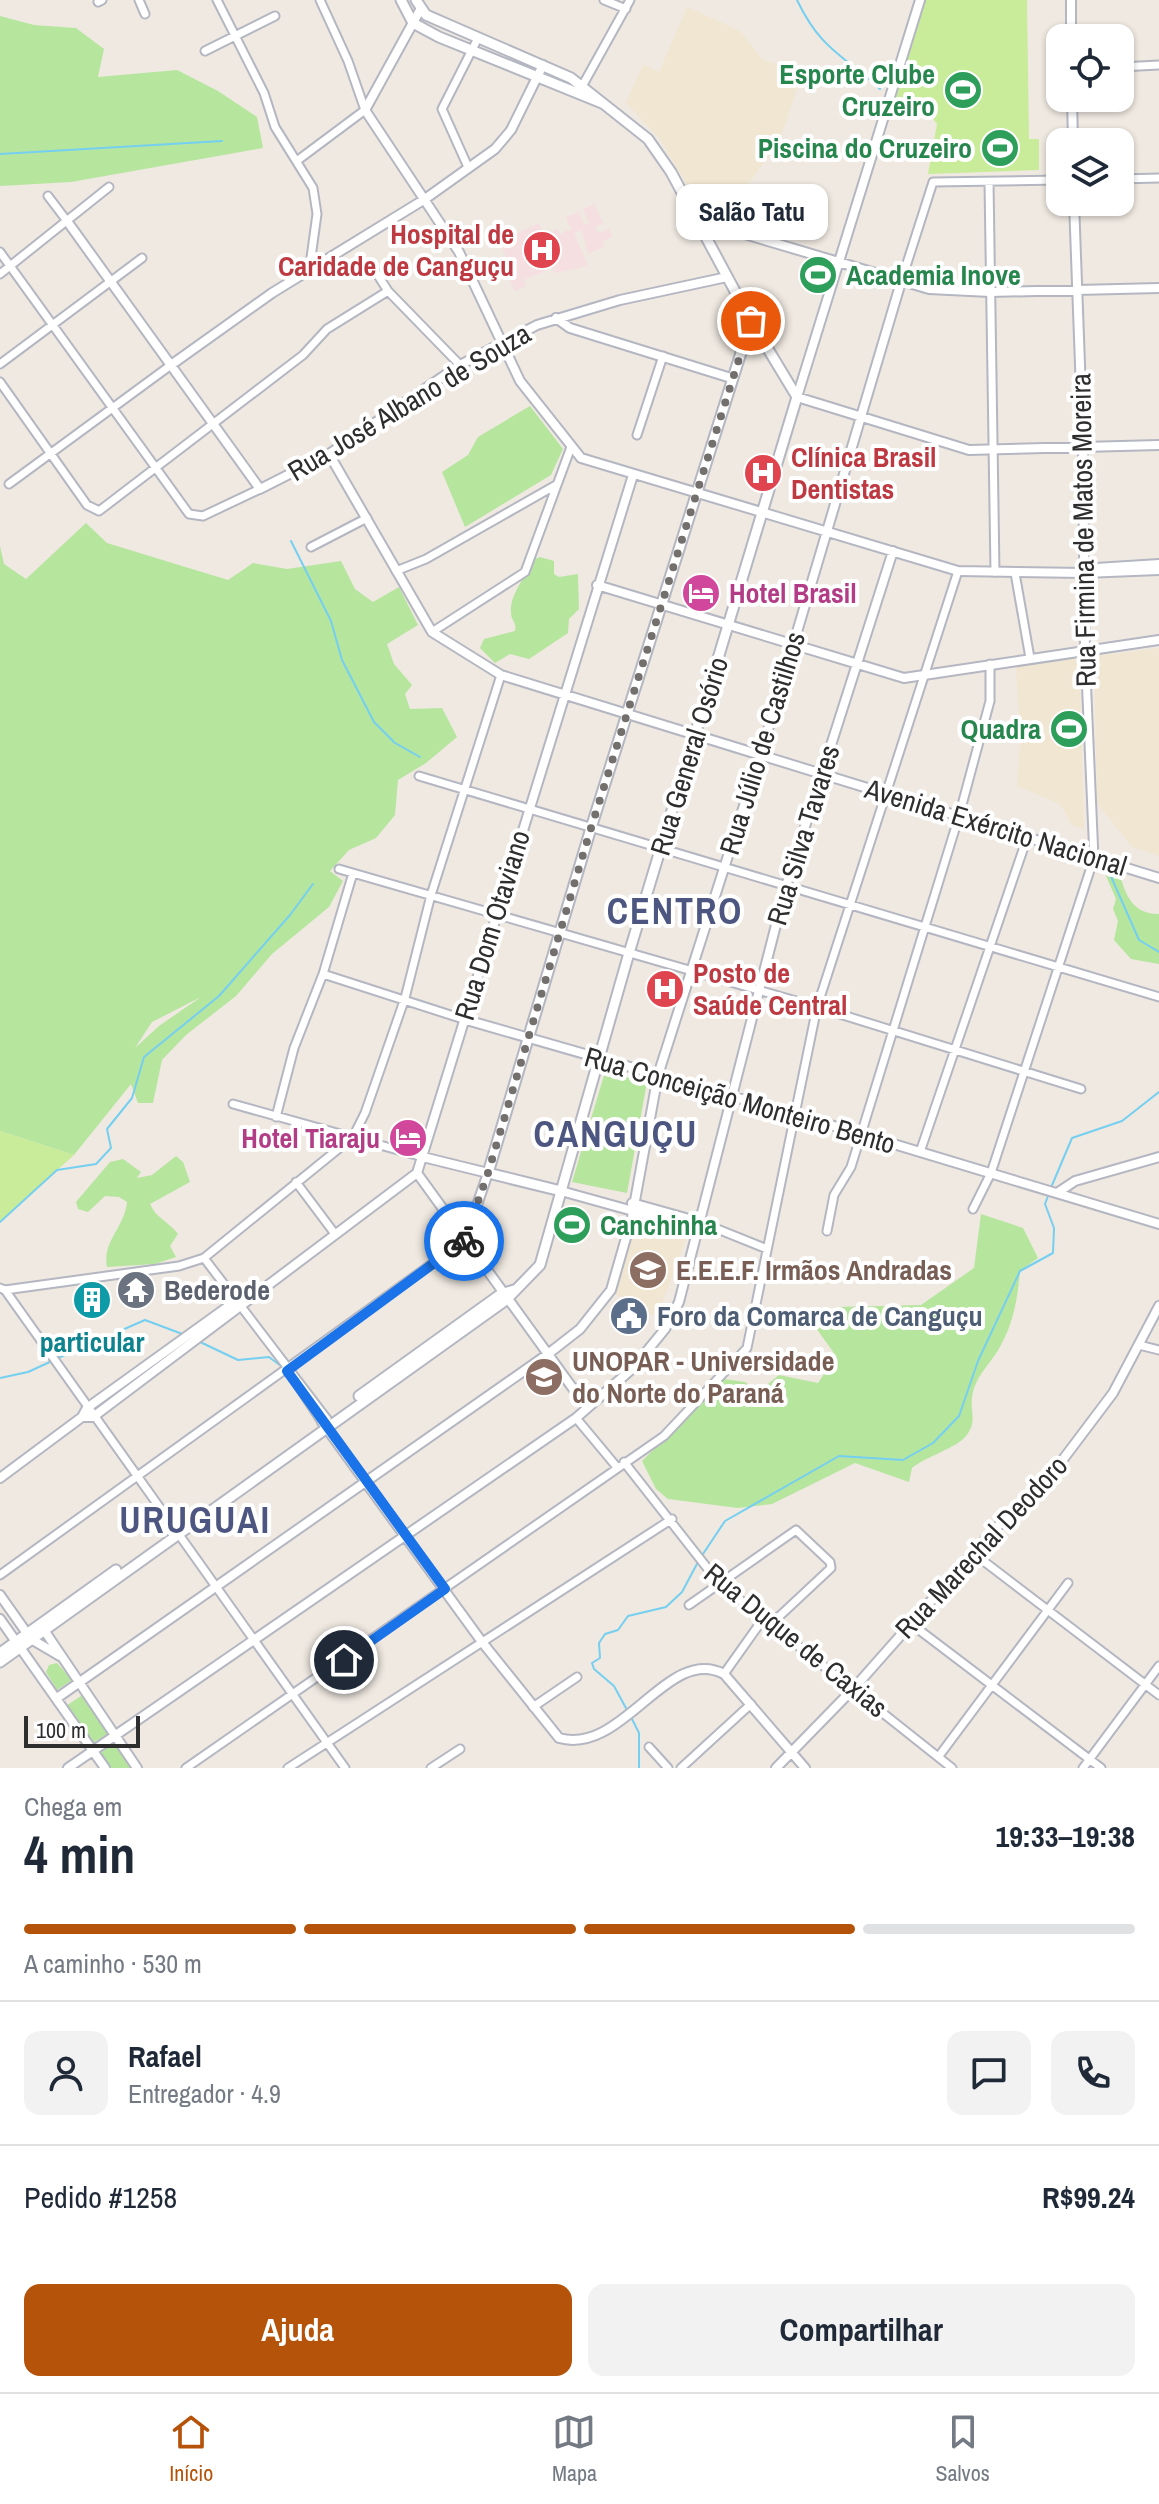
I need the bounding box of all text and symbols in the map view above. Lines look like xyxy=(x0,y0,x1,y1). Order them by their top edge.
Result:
map controls xyxy=(1046,24,1134,216)
button: locate xyxy=(1046,24,1134,112)
place label: Esporte Clube Cruzeiro xyxy=(779,55,935,125)
sports icon: Esporte Clube Cruzeiro xyxy=(942,69,984,111)
sports icon: Piscina do Cruzeiro xyxy=(979,127,1021,169)
button: layers xyxy=(1046,128,1134,216)
place label: Piscina do Cruzeiro xyxy=(758,129,972,167)
callout: Salão Tatu xyxy=(675,185,827,241)
text: Salão Tatu xyxy=(699,194,805,229)
place label: Hospital de Caridade de Canguçu xyxy=(278,215,514,285)
hospital icon: Hospital de Caridade de Canguçu xyxy=(521,229,563,271)
sports icon: Academia Inove xyxy=(797,254,839,296)
place label: Academia Inove xyxy=(846,256,1021,294)
pin xyxy=(717,287,785,355)
icon: bag xyxy=(729,299,773,343)
street label: Rua José Albano de Souza xyxy=(280,314,538,490)
street label: Rua Firmina de Matos Moreira xyxy=(1061,373,1105,687)
place label: Clínica Brasil Dentistas xyxy=(791,438,937,508)
hospital icon: Clínica Brasil Dentistas xyxy=(742,452,784,494)
hotel icon: Hotel Brasil xyxy=(680,572,722,614)
place label: Hotel Brasil xyxy=(729,574,857,612)
street label: Rua Júlio de Castilhos xyxy=(710,627,814,859)
street label: Rua General Osório xyxy=(641,652,737,860)
sports icon: Quadra xyxy=(1048,708,1090,750)
place label: Quadra xyxy=(961,710,1041,748)
street label: Rua Silva Tavares xyxy=(758,740,848,930)
street label: Avenida Exército Nacional xyxy=(860,769,1131,885)
street label: Rua Dom Otaviano xyxy=(445,825,539,1025)
district label: CENTRO xyxy=(607,887,743,935)
place label: Posto de Saúde Central xyxy=(693,954,847,1024)
hospital icon: Posto de Saúde Central xyxy=(644,968,686,1010)
street label: Rua Conceição Monteiro Bento xyxy=(580,1037,900,1163)
district label: CANGUÇU xyxy=(534,1110,698,1158)
hotel icon: Hotel Tiaraju xyxy=(387,1117,429,1159)
place label: Hotel Tiaraju xyxy=(241,1119,380,1157)
courier xyxy=(424,1201,504,1281)
sports icon: Canchinha xyxy=(551,1204,593,1246)
place label: Canchinha xyxy=(600,1206,718,1244)
icon: bike xyxy=(442,1219,486,1263)
school or university icon: E.E.E.F. Irmãos Andradas xyxy=(627,1249,669,1291)
place label: E.E.E.F. Irmãos Andradas xyxy=(676,1251,952,1289)
temple icon: Bederode xyxy=(115,1269,157,1311)
place label: Bederode xyxy=(164,1271,270,1309)
building icon: particular xyxy=(71,1279,113,1321)
public building icon: Foro da Comarca de Canguçu xyxy=(608,1295,650,1337)
place label: Foro da Comarca de Canguçu xyxy=(657,1297,983,1335)
place label: particular xyxy=(40,1323,144,1361)
place label: UNOPAR - Universidade do Norte do Paraná xyxy=(572,1342,834,1412)
school or university icon: UNOPAR - Universidade do Norte do Paraná xyxy=(523,1356,565,1398)
street label: Rua Marechal Deodoro xyxy=(886,1447,1076,1647)
district label: URUGUAI xyxy=(119,1496,271,1544)
street label: Rua Duque de Caxias xyxy=(696,1554,896,1726)
pin xyxy=(310,1626,378,1694)
icon: home xyxy=(322,1638,366,1682)
scale bar xyxy=(24,1712,140,1748)
text: 100 m xyxy=(36,1715,86,1745)
text: Chega em xyxy=(24,1789,122,1824)
text: 19:33–19:38 xyxy=(996,1816,1135,1856)
text: 4 min xyxy=(24,1819,135,1889)
text: A caminho · 530 m xyxy=(24,1946,202,1981)
button: person xyxy=(24,2031,108,2115)
button: chat xyxy=(947,2031,1031,2115)
button: phone xyxy=(1051,2031,1135,2115)
text: Rafael xyxy=(128,2036,202,2076)
text: Entregador · 4.9 xyxy=(128,2076,281,2111)
text: Pedido #1258 xyxy=(24,2177,177,2217)
text: R$99.24 xyxy=(1042,2177,1135,2217)
button: Ajuda xyxy=(24,2284,572,2376)
button: Compartilhar xyxy=(588,2284,1135,2376)
tab: Início xyxy=(169,2410,213,2488)
tab: Mapa xyxy=(552,2410,597,2488)
tab: Salvos xyxy=(936,2410,990,2488)

